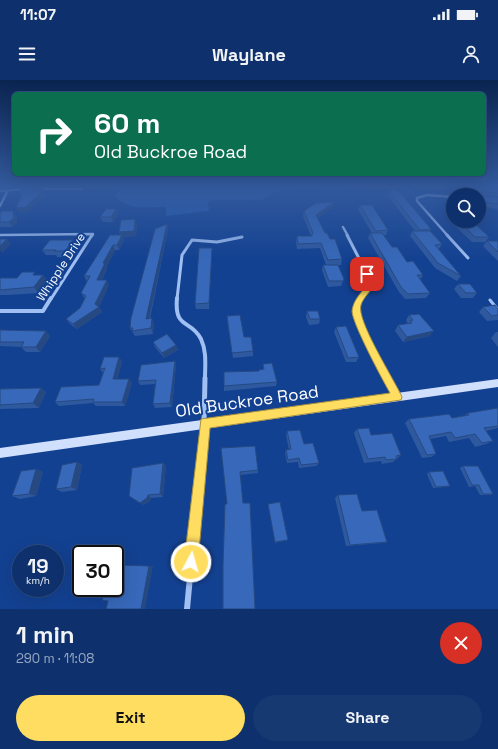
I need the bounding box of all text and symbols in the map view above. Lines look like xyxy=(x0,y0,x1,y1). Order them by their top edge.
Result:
text: 11:07 xyxy=(20,5,56,24)
icon: menu xyxy=(16,43,38,65)
text: Waylane xyxy=(212,43,286,66)
icon: person xyxy=(460,43,482,65)
text: 60 m xyxy=(94,105,160,141)
icon: right xyxy=(28,108,80,160)
text: Old Buckroe Road xyxy=(94,140,247,163)
map controls xyxy=(446,188,486,228)
button: search xyxy=(446,188,486,228)
street label: Whipple Drive xyxy=(33,230,89,304)
pin xyxy=(350,257,384,291)
icon: arrive xyxy=(356,263,378,285)
street label: Old Buckroe Road xyxy=(174,380,320,422)
position arrow xyxy=(170,541,212,583)
speed limit sign: 30 xyxy=(72,545,124,597)
text: 19 xyxy=(27,553,49,579)
text: km/h xyxy=(26,574,50,587)
text: 1 min xyxy=(16,619,75,650)
button: close xyxy=(440,622,482,664)
text: 290 m · 11:08 xyxy=(16,650,94,667)
button: Exit xyxy=(16,695,245,741)
button: Share xyxy=(253,695,482,741)

